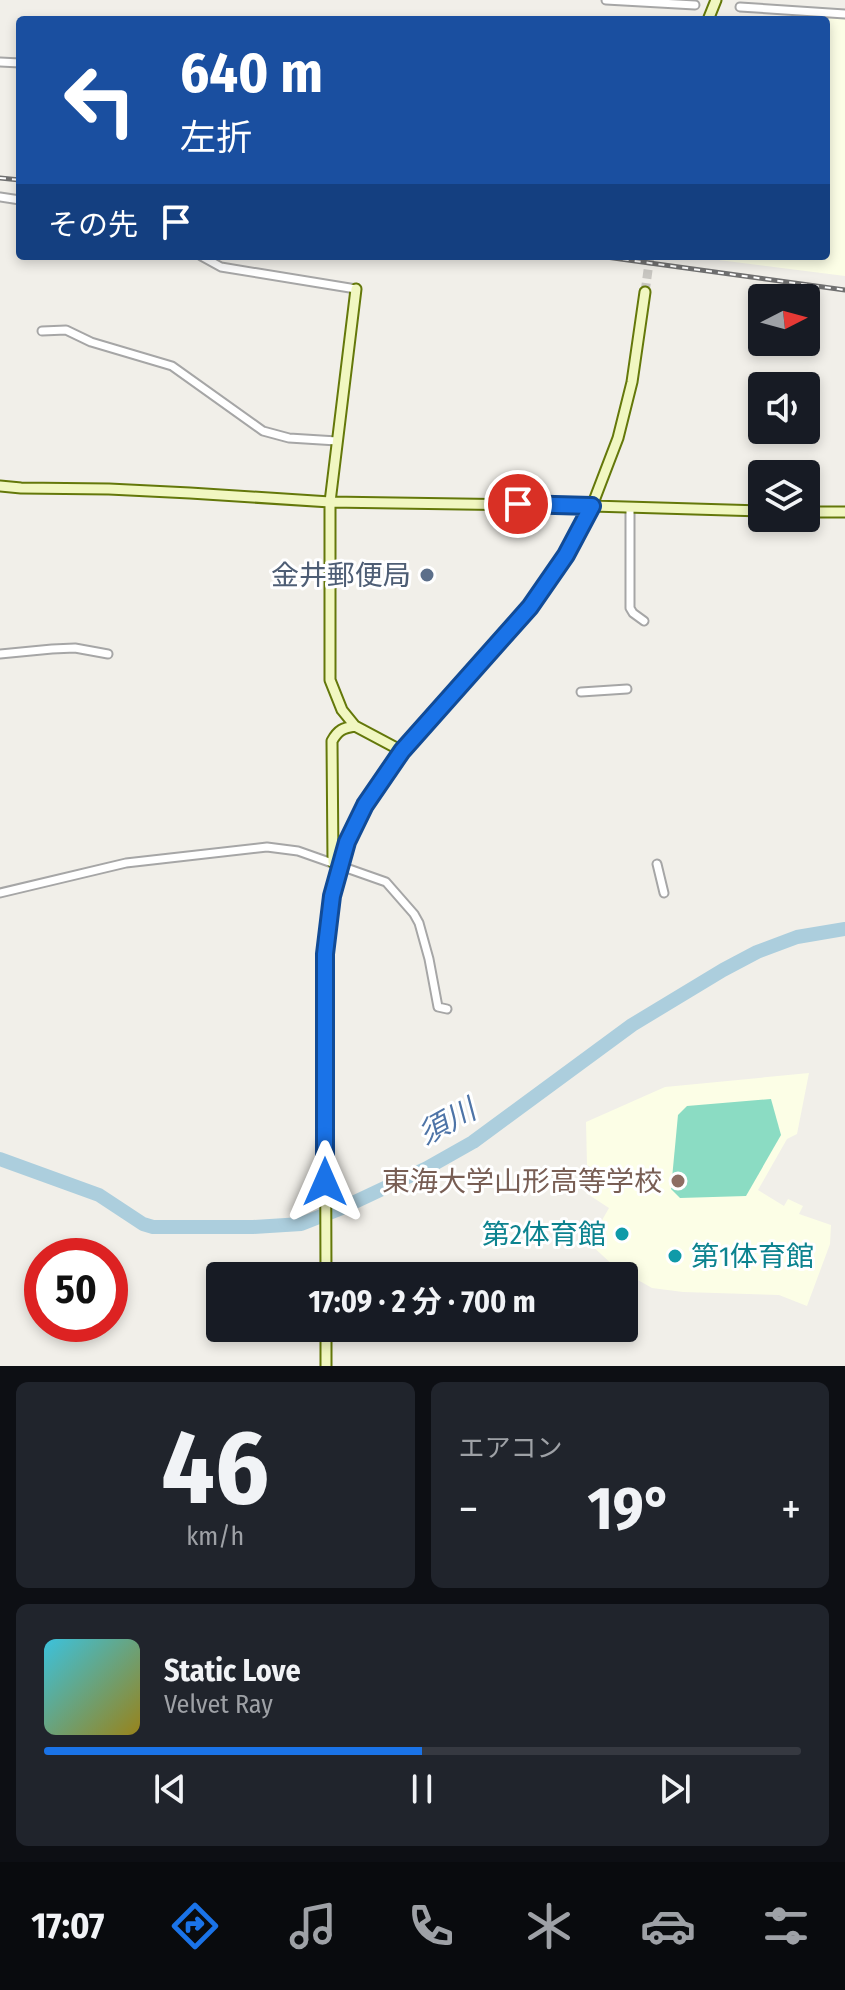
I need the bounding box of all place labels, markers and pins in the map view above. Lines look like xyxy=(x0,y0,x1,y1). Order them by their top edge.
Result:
pin xyxy=(484,470,552,538)
place label: 金井郵便局 xyxy=(271,559,411,592)
marker: 金井郵便局 xyxy=(418,566,436,584)
place label: 東海大学山形高等学校 xyxy=(382,1165,662,1198)
marker: 東海大学山形高等学校 xyxy=(669,1172,687,1190)
place label: 第2体育館 xyxy=(482,1218,606,1251)
marker: 第2体育館 xyxy=(613,1225,631,1243)
place label: 第1体育館 xyxy=(691,1240,814,1273)
marker: 第1体育館 xyxy=(666,1247,684,1265)

